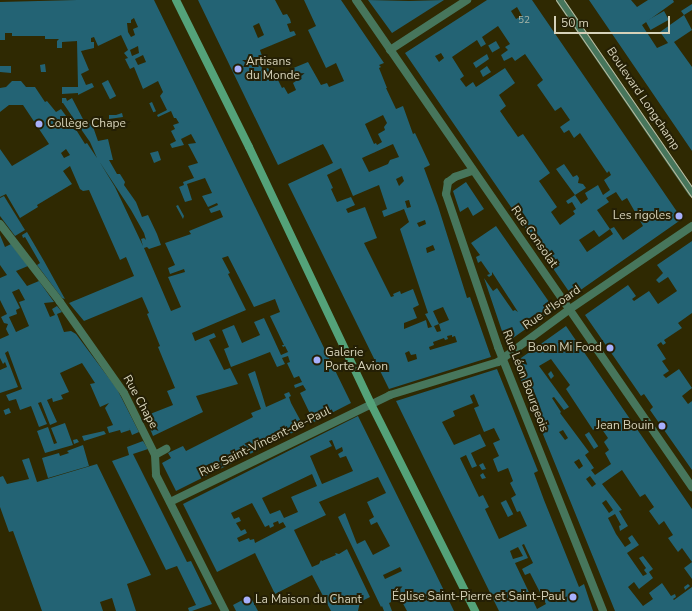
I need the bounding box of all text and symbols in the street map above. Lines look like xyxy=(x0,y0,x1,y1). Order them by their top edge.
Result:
scale bar xyxy=(556,8,672,34)
house number: 52 xyxy=(518,15,530,27)
text: 50 m xyxy=(561,15,589,31)
street label: Boulevard Longchamp xyxy=(603,45,683,153)
place label: Artisans du Monde xyxy=(246,55,300,83)
marker: Artisans du Monde xyxy=(233,64,243,74)
place label: Collège Chape xyxy=(47,117,126,131)
marker: Collège Chape xyxy=(34,119,44,129)
street label: Rue Consolat xyxy=(507,203,561,271)
place label: Les rigoles xyxy=(613,209,671,223)
marker: Les rigoles xyxy=(674,211,684,221)
street label: Rue d'Isoard xyxy=(520,283,584,333)
street label: Rue Léon Bourgeois xyxy=(499,328,551,434)
place label: Boon Mi Food xyxy=(528,341,602,355)
marker: Boon Mi Food xyxy=(605,343,615,353)
place label: Galerie Porte Avion xyxy=(325,346,388,374)
marker: Galerie Porte Avion xyxy=(312,355,322,365)
street label: Rue Chape xyxy=(119,373,161,431)
street label: Rue Saint-Vincent-de-Paul xyxy=(197,404,333,480)
place label: Jean Bouin xyxy=(596,419,654,433)
marker: Jean Bouin xyxy=(657,421,667,431)
place label: Église Saint-Pierre et Saint-Paul xyxy=(392,590,565,604)
marker: Église Saint-Pierre et Saint-Paul xyxy=(568,592,578,602)
place label: La Maison du Chant xyxy=(255,593,362,607)
marker: La Maison du Chant xyxy=(242,595,252,605)

